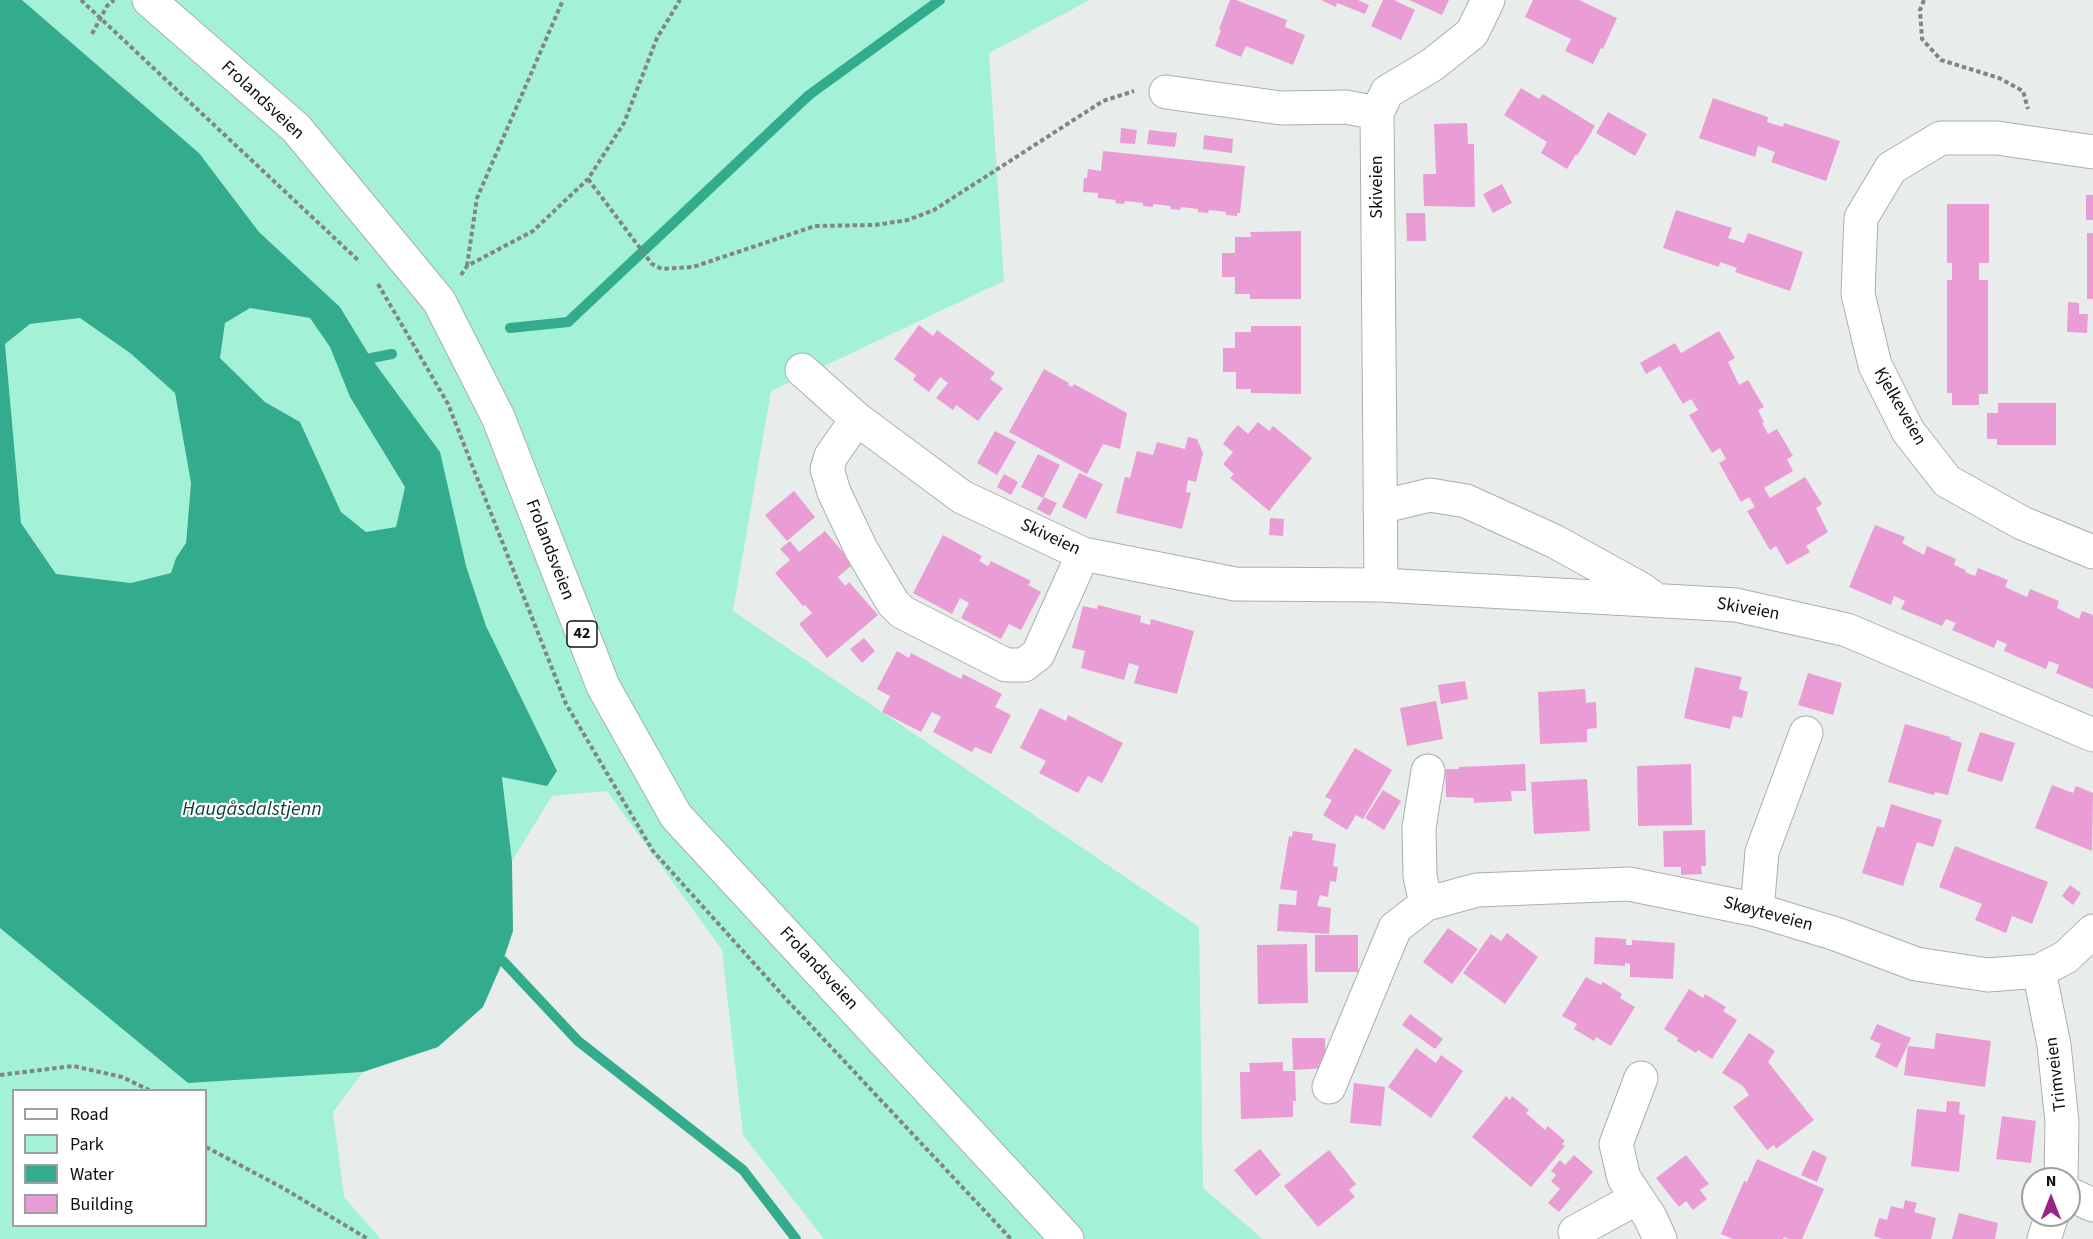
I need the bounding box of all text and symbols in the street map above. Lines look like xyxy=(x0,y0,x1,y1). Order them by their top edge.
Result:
street label: Frolandsveien xyxy=(216,57,308,145)
street label: Skiveien xyxy=(1367,155,1389,219)
street label: Kjelkeveien xyxy=(1868,364,1930,450)
street label: Frolandsveien xyxy=(520,497,578,603)
street label: Skiveien xyxy=(1017,515,1083,561)
street label: Skiveien xyxy=(1715,594,1781,626)
road number: 42 xyxy=(567,621,597,647)
water label: Haugåsdalstjenn xyxy=(182,799,322,823)
street label: Skøyteveien xyxy=(1721,893,1815,937)
street label: Frolandsveien xyxy=(774,923,862,1015)
street label: Trimveien xyxy=(2042,1036,2072,1112)
legend xyxy=(12,1089,207,1227)
text: Road xyxy=(70,1102,109,1127)
text: Park xyxy=(70,1132,104,1157)
text: Water xyxy=(70,1162,114,1187)
north arrow xyxy=(2021,1167,2081,1227)
text: N xyxy=(2046,1170,2056,1192)
text: Building xyxy=(70,1192,133,1217)

